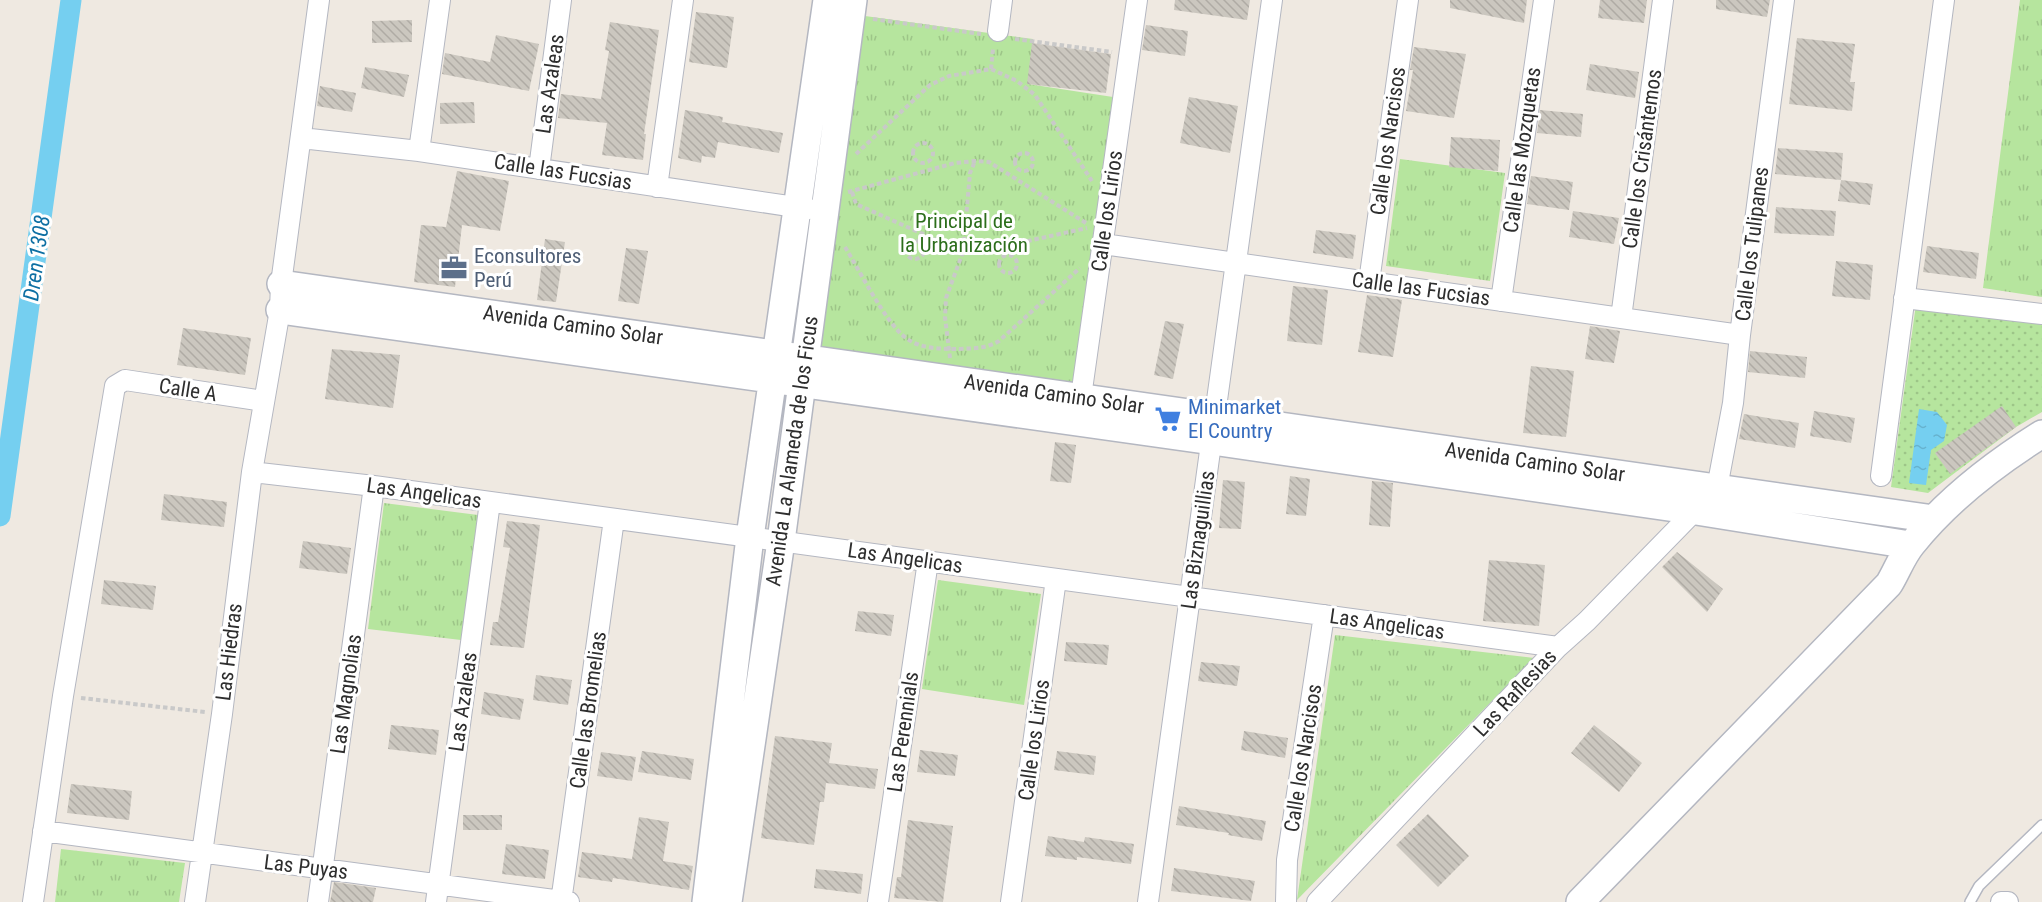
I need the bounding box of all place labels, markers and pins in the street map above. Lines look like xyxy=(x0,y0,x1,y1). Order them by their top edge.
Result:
place label: Econsultores Perú xyxy=(474,244,581,292)
office icon: Econsultores Perú xyxy=(439,253,469,283)
place label: Minimarket El Country xyxy=(1188,395,1281,443)
supermarket icon: Minimarket El Country xyxy=(1153,404,1183,434)

